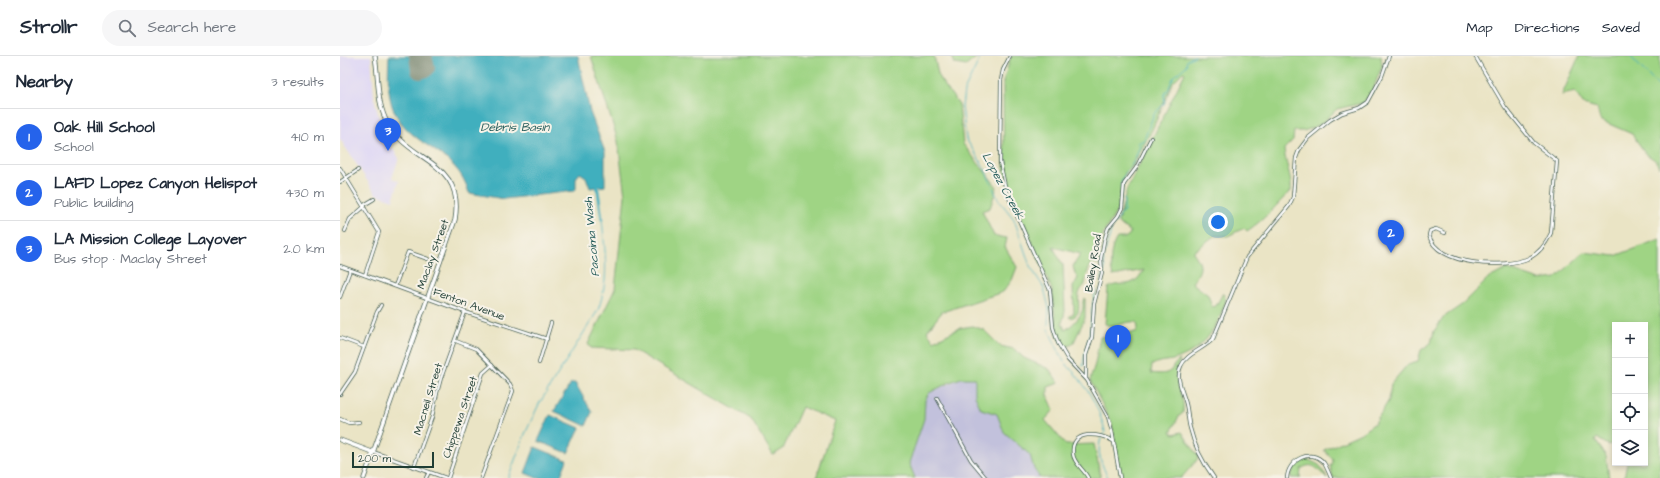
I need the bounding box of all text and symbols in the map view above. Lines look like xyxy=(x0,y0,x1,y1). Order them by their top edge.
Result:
search box xyxy=(102,10,382,46)
text: Strollr xyxy=(20,14,78,41)
icon: search xyxy=(116,17,138,39)
text: Search here xyxy=(148,17,236,38)
text: Map xyxy=(1466,18,1493,38)
text: Directions xyxy=(1515,18,1580,38)
text: Saved xyxy=(1602,18,1640,38)
text: Nearby xyxy=(16,70,73,94)
text: 3 results xyxy=(271,73,324,91)
text: Oak Hill School xyxy=(54,117,155,138)
pin: 3 xyxy=(375,118,401,151)
water label: Debris Basin xyxy=(481,119,550,136)
text: 1 xyxy=(28,128,30,146)
text: 410 m xyxy=(290,128,324,146)
text: School xyxy=(54,138,94,156)
water label: Lopez Creek xyxy=(978,149,1029,223)
text: LAFD Lopez Canyon Helispot xyxy=(54,173,257,194)
text: 2 xyxy=(25,184,33,202)
text: 430 m xyxy=(285,184,324,202)
text: Public building xyxy=(54,194,133,212)
water label: Pacoima Wash xyxy=(580,196,604,277)
your location xyxy=(1208,212,1228,232)
street label: Maclay Street xyxy=(413,216,454,291)
pin: 2 xyxy=(1378,220,1404,253)
text: LA Mission College Layover xyxy=(54,229,247,250)
street label: Bailey Road xyxy=(1081,233,1106,293)
text: 3 xyxy=(26,240,32,258)
text: 2.0 km xyxy=(283,240,324,258)
text: Bus stop · Maclay Street xyxy=(54,250,207,268)
street label: Fenton Avenue xyxy=(431,284,507,324)
map controls xyxy=(1612,322,1648,466)
button: + xyxy=(1612,322,1648,358)
pin: 1 xyxy=(1105,325,1131,358)
button: − xyxy=(1612,358,1648,394)
street label: Macneil Street xyxy=(410,360,446,437)
street label: Chippewa Street xyxy=(439,373,481,460)
button: locate xyxy=(1612,394,1648,430)
button: layers xyxy=(1612,430,1648,466)
scale bar xyxy=(352,450,434,469)
text: 200 m xyxy=(358,451,391,466)

